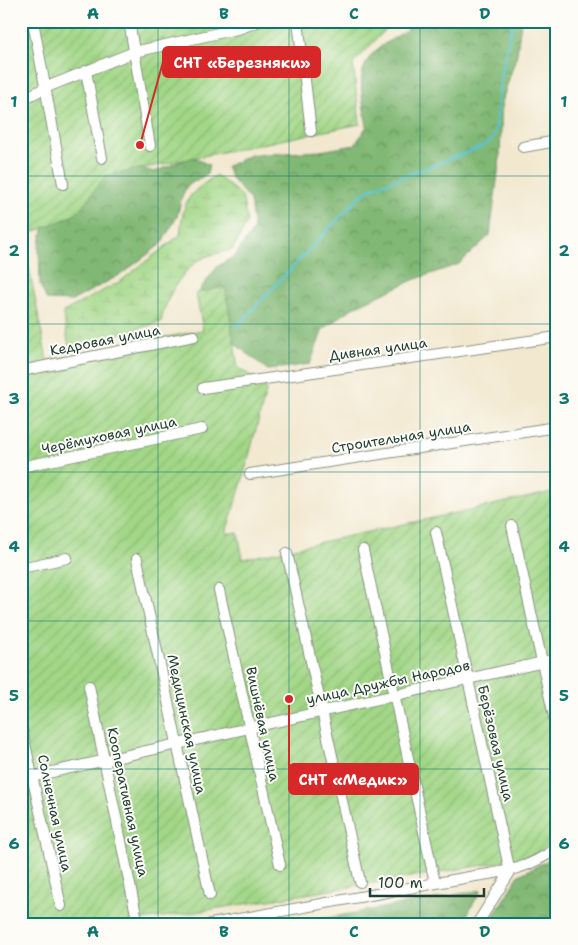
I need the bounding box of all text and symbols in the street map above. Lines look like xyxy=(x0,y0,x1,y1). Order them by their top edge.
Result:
text: A xyxy=(87,3,99,24)
text: B xyxy=(219,3,229,24)
text: C xyxy=(349,3,359,24)
text: D xyxy=(479,3,491,24)
callout: СНТ «Березняки» xyxy=(163,47,320,77)
text: СНТ «Березняки» xyxy=(173,53,311,73)
text: 1 xyxy=(10,91,18,112)
text: 1 xyxy=(560,91,568,112)
text: 2 xyxy=(8,240,20,261)
text: 2 xyxy=(558,240,570,261)
street label: Кедровая улица xyxy=(48,320,162,360)
street label: Дивная улица xyxy=(328,333,428,365)
text: 3 xyxy=(8,388,20,409)
text: 3 xyxy=(558,388,570,409)
street label: Черёмуховая улица xyxy=(40,412,178,458)
street label: Строительная улица xyxy=(330,417,472,457)
text: 4 xyxy=(8,536,20,557)
text: 4 xyxy=(558,536,570,557)
street label: Медицинская улица xyxy=(163,653,211,796)
street label: улица Дружбы Народов xyxy=(305,656,471,708)
street label: Вишнёвая улица xyxy=(242,665,284,783)
street label: Берёзовая улица xyxy=(474,683,518,803)
text: 5 xyxy=(9,685,19,706)
text: 5 xyxy=(559,685,569,706)
street label: Кооперативная улица xyxy=(103,726,153,879)
street label: Солнечная улица xyxy=(34,753,76,874)
callout: СНТ «Медик» xyxy=(289,764,418,794)
text: СНТ «Медик» xyxy=(299,770,407,790)
text: 6 xyxy=(8,833,20,854)
text: 6 xyxy=(558,833,570,854)
scale bar xyxy=(370,865,484,897)
text: 100 m xyxy=(378,873,423,893)
text: A xyxy=(87,921,99,942)
text: B xyxy=(219,921,229,942)
text: C xyxy=(349,921,359,942)
text: D xyxy=(479,921,491,942)

